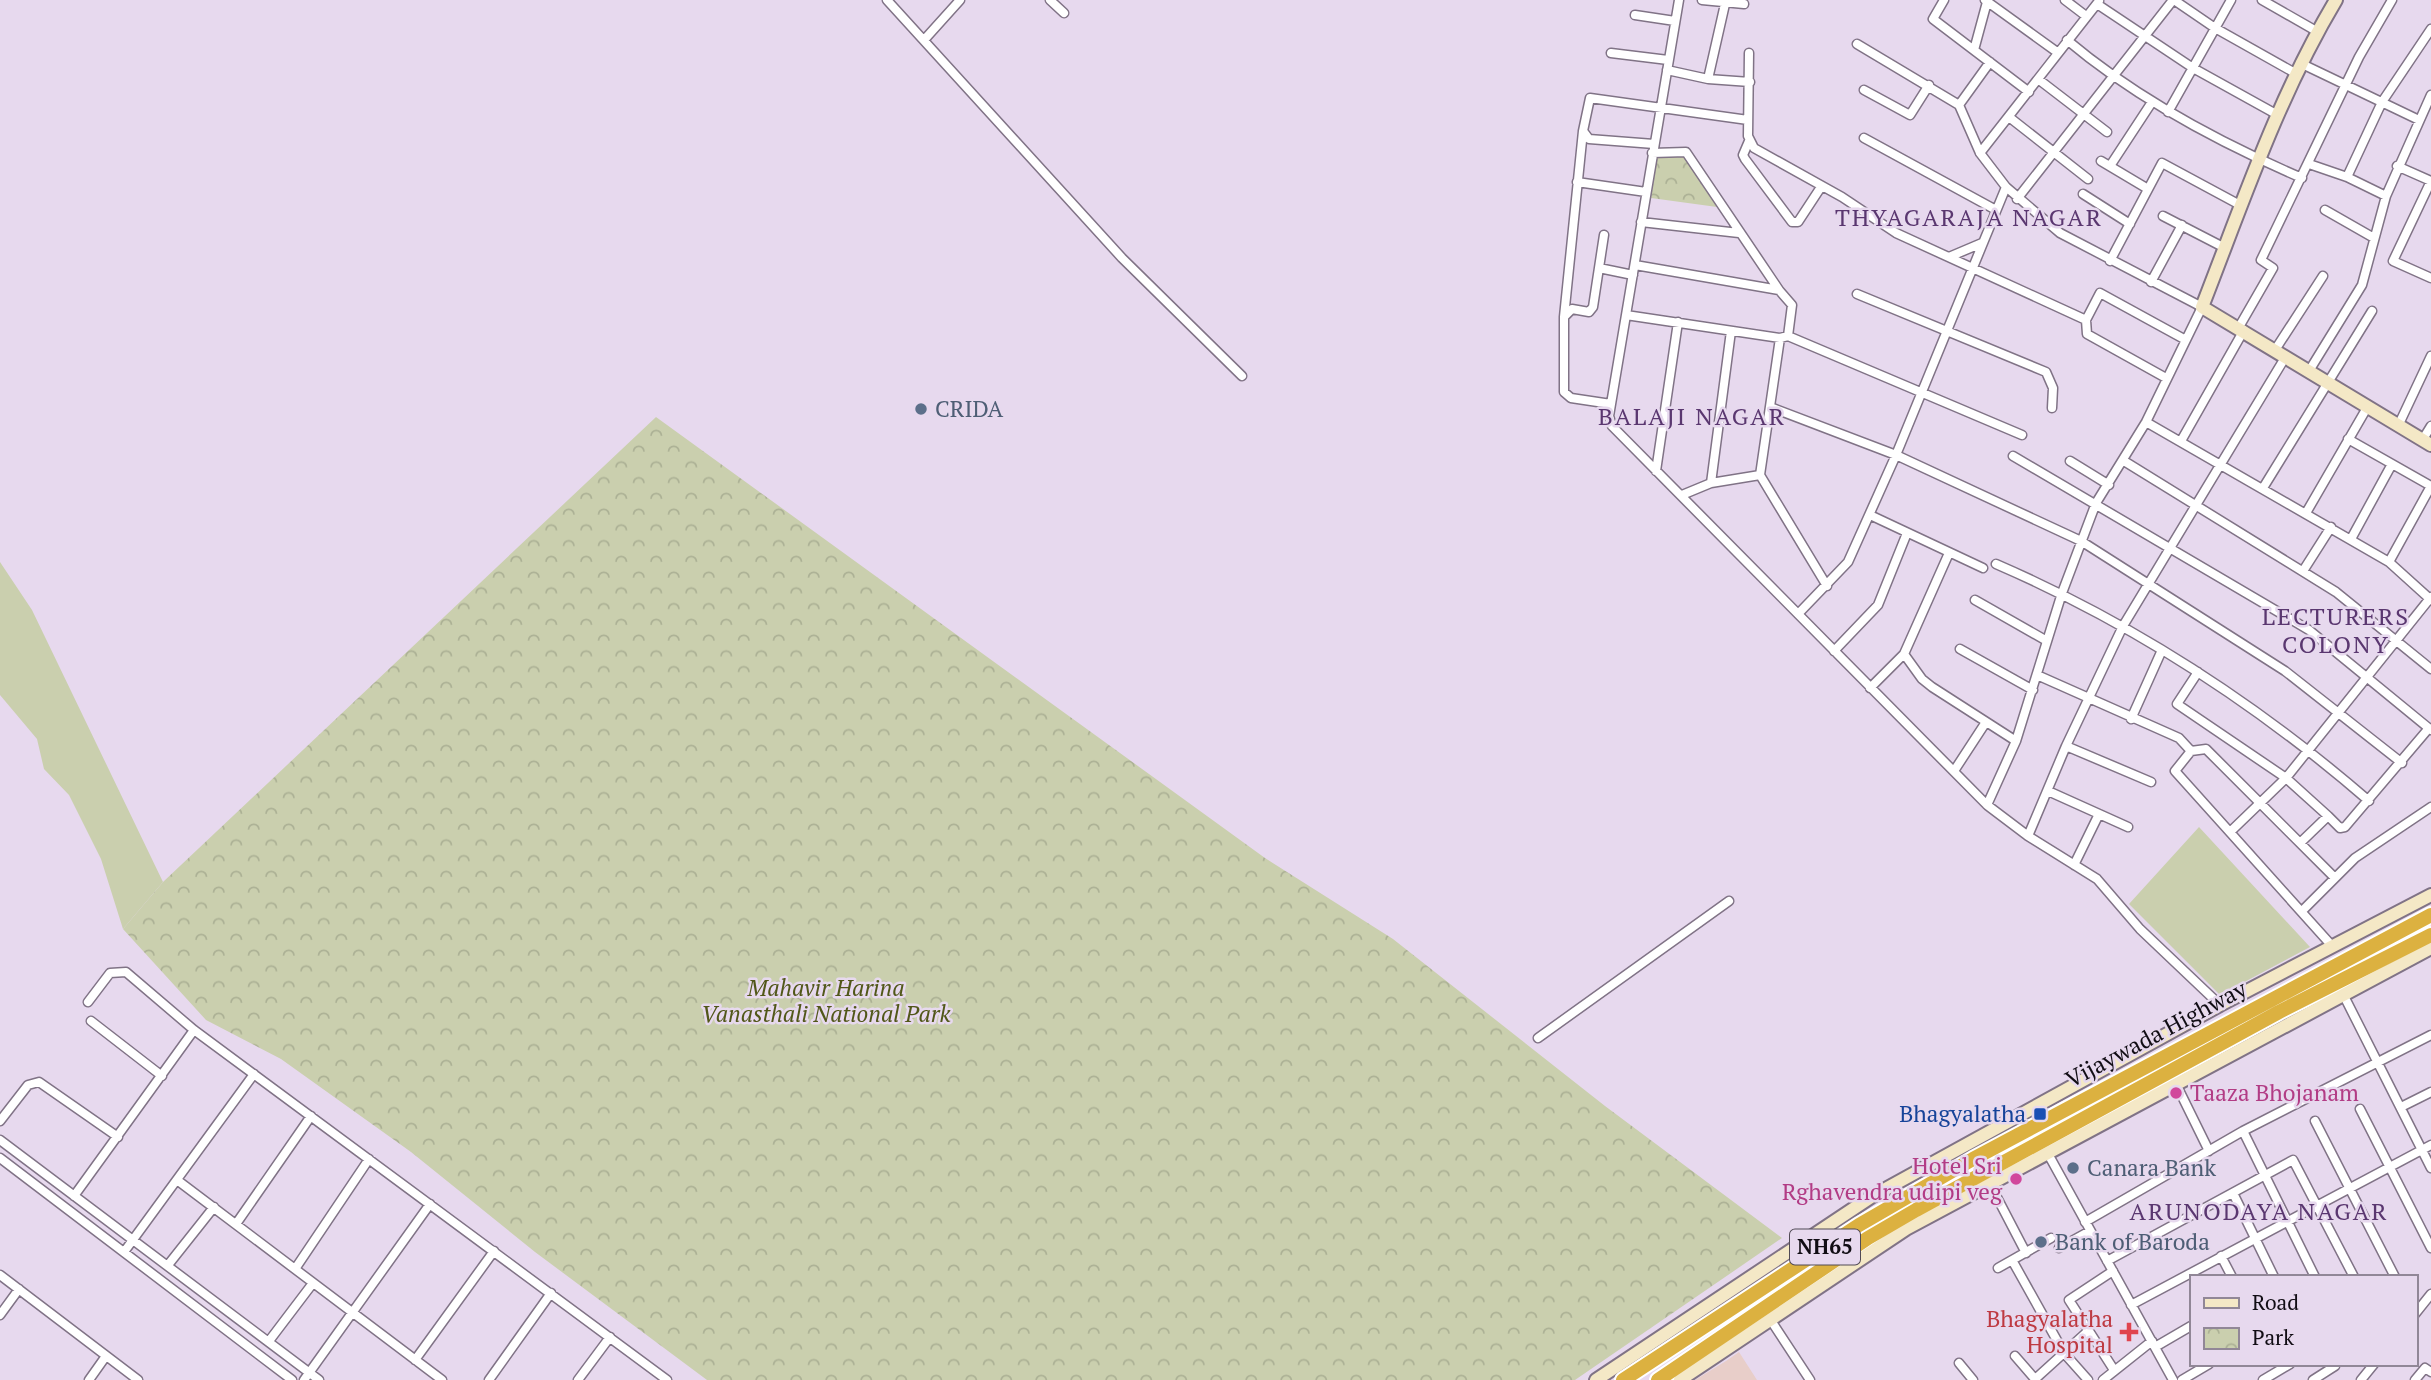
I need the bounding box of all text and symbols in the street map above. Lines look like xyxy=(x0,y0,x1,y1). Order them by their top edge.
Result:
district label: THYAGARAJA NAGAR xyxy=(1835,201,2103,233)
place label: CRIDA xyxy=(935,393,1004,424)
district label: BALAJI NAGAR xyxy=(1598,400,1786,432)
marker: CRIDA xyxy=(913,401,929,417)
district label: LECTURERS COLONY xyxy=(2262,600,2410,660)
park label: Mahavir Harina Vanasthali National Park xyxy=(701,972,952,1029)
street label: Vijaywada Highway xyxy=(2060,973,2252,1094)
place label: Taaza Bhojanam xyxy=(2190,1077,2359,1108)
marker: Taaza Bhojanam xyxy=(2168,1085,2184,1101)
place label: Bhagyalatha xyxy=(1899,1098,2026,1129)
marker: Bhagyalatha xyxy=(2032,1106,2048,1122)
place label: Hotel Sri Rghavendra udipi veg xyxy=(1782,1150,2003,1207)
place label: Canara Bank xyxy=(2087,1152,2216,1183)
marker: Canara Bank xyxy=(2065,1160,2081,1176)
marker: Hotel Sri Rghavendra udipi veg xyxy=(2008,1171,2024,1187)
district label: ARUNODAYA NAGAR xyxy=(2130,1195,2388,1227)
place label: Bank of Baroda xyxy=(2055,1226,2210,1257)
road number: NH65 xyxy=(1790,1230,1860,1264)
marker: Bank of Baroda xyxy=(2033,1234,2049,1250)
legend xyxy=(2190,1275,2417,1366)
text: Road xyxy=(2252,1288,2299,1316)
place label: Bhagyalatha Hospital xyxy=(1986,1303,2113,1360)
marker: Bhagyalatha Hospital xyxy=(2119,1322,2139,1342)
text: Park xyxy=(2252,1323,2294,1351)

